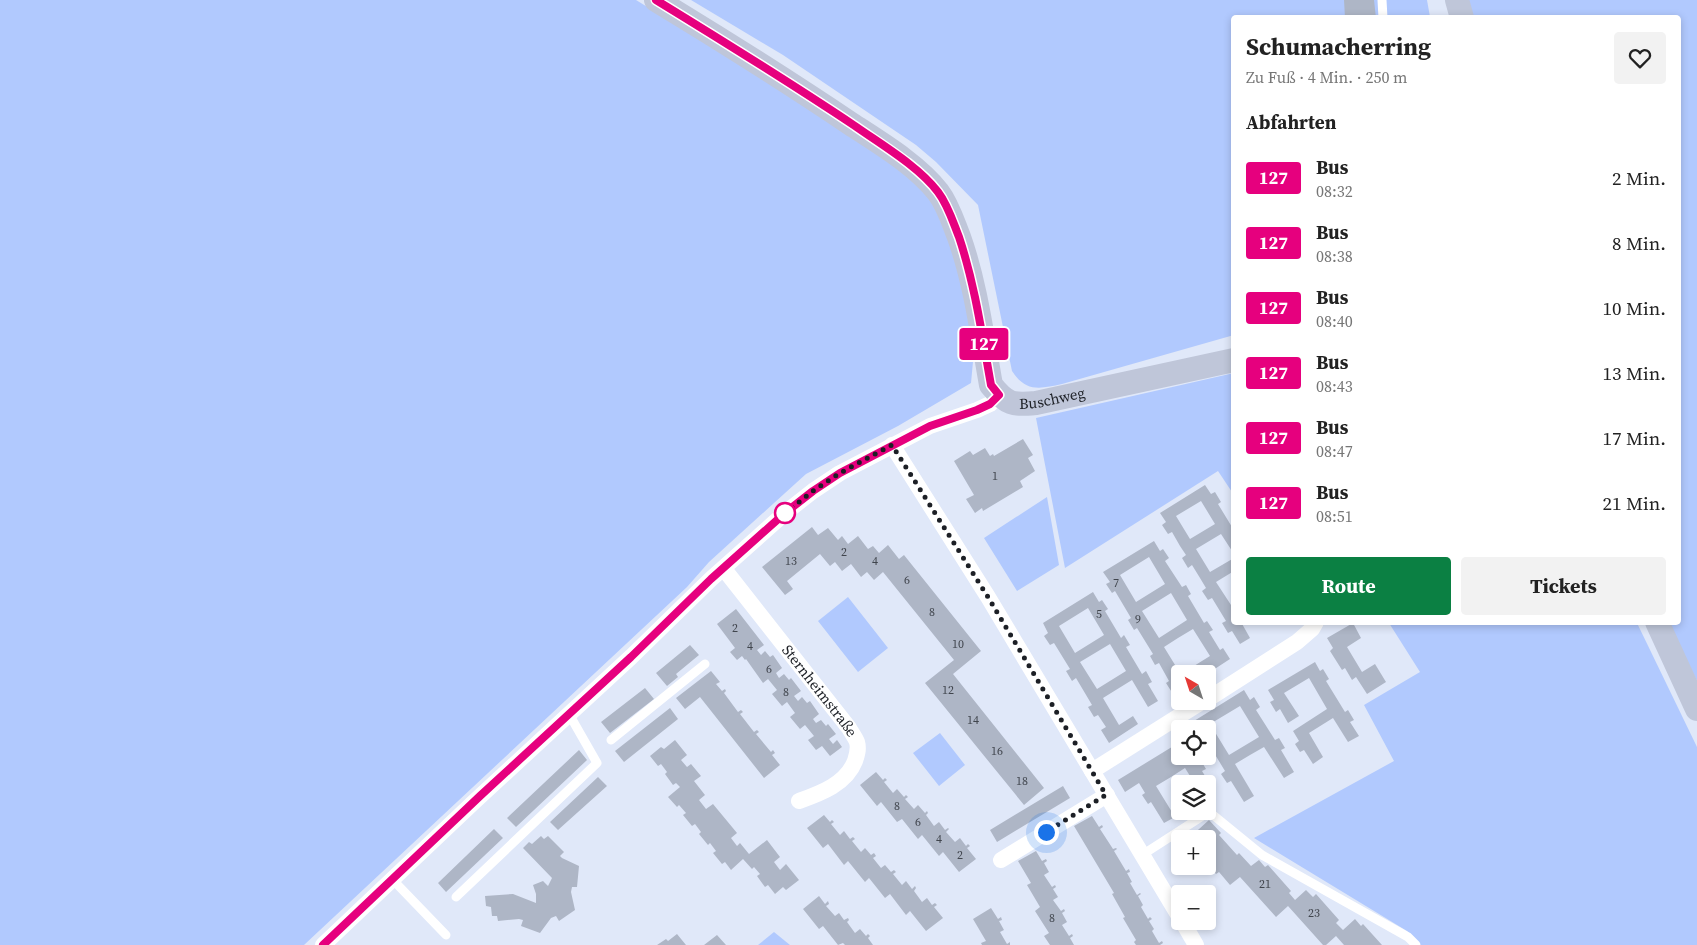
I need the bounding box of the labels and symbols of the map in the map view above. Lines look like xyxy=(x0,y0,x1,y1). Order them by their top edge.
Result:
line badge: 127 xyxy=(955,328,1013,360)
street label: Buschweg xyxy=(1019,382,1087,414)
house number: 1 xyxy=(992,468,998,484)
unlabelled marker xyxy=(774,502,796,524)
house number: 2 xyxy=(841,544,847,560)
house number: 13 xyxy=(785,553,797,569)
house number: 4 xyxy=(872,553,878,569)
house number: 6 xyxy=(904,572,910,588)
house number: 7 xyxy=(1113,575,1119,591)
house number: 8 xyxy=(929,604,935,620)
house number: 5 xyxy=(1096,606,1102,622)
house number: 9 xyxy=(1135,611,1141,627)
house number: 2 xyxy=(732,620,738,636)
house number: 10 xyxy=(952,636,964,652)
house number: 4 xyxy=(747,638,753,654)
street label: Sternheimstraße xyxy=(777,640,863,741)
house number: 6 xyxy=(766,661,772,677)
north arrow xyxy=(1171,665,1216,710)
house number: 12 xyxy=(942,682,954,698)
house number: 8 xyxy=(783,684,789,700)
house number: 14 xyxy=(967,712,979,728)
house number: 16 xyxy=(991,743,1003,759)
house number: 18 xyxy=(1016,773,1028,789)
house number: 8 xyxy=(894,798,900,814)
house number: 6 xyxy=(915,814,921,830)
your location xyxy=(1034,820,1059,845)
house number: 4 xyxy=(936,831,942,847)
house number: 2 xyxy=(957,847,963,863)
house number: 21 xyxy=(1259,876,1271,892)
house number: 23 xyxy=(1308,905,1320,921)
house number: 8 xyxy=(1049,910,1055,926)

